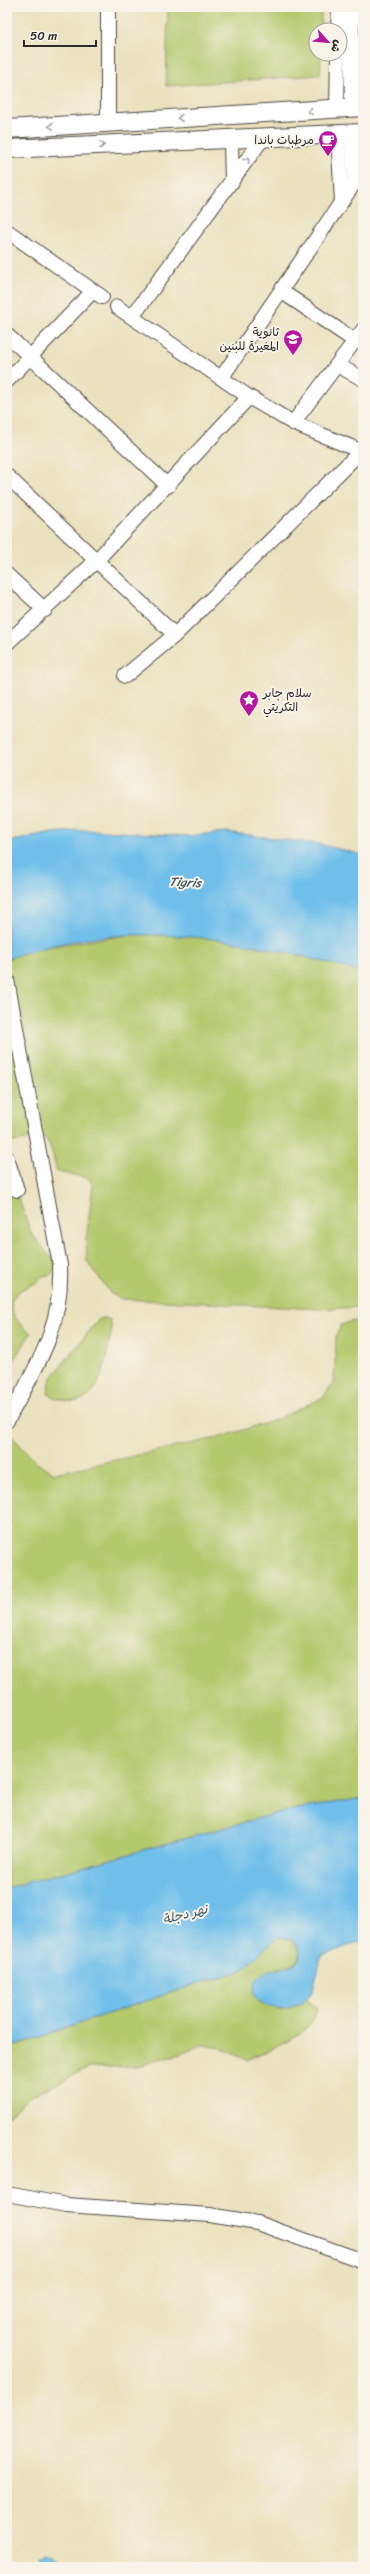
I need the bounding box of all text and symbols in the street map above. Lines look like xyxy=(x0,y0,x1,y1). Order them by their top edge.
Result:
scale bar xyxy=(24,22,96,48)
north arrow xyxy=(308,22,348,62)
text: 50 m xyxy=(30,25,57,47)
text: ش xyxy=(325,37,348,56)
one-way arrow xyxy=(307,106,313,115)
one-way arrow xyxy=(177,114,183,122)
one-way arrow xyxy=(48,121,54,130)
place label: مرطبات باندا xyxy=(254,129,314,151)
cafe icon: مرطبات باندا xyxy=(317,129,339,157)
one-way arrow xyxy=(99,141,105,149)
one-way arrow xyxy=(242,157,249,164)
place label: ثانوية المغيرة للبنين xyxy=(219,321,279,357)
school or university icon: ثانوية المغيرة للبنين xyxy=(282,328,304,356)
place label: سلام جابر التكريتي xyxy=(262,682,312,718)
place icon: سلام جابر التكريتي xyxy=(238,689,260,717)
water label: Tigris xyxy=(169,870,203,894)
water label: نهر دجلة xyxy=(160,1897,211,1931)

